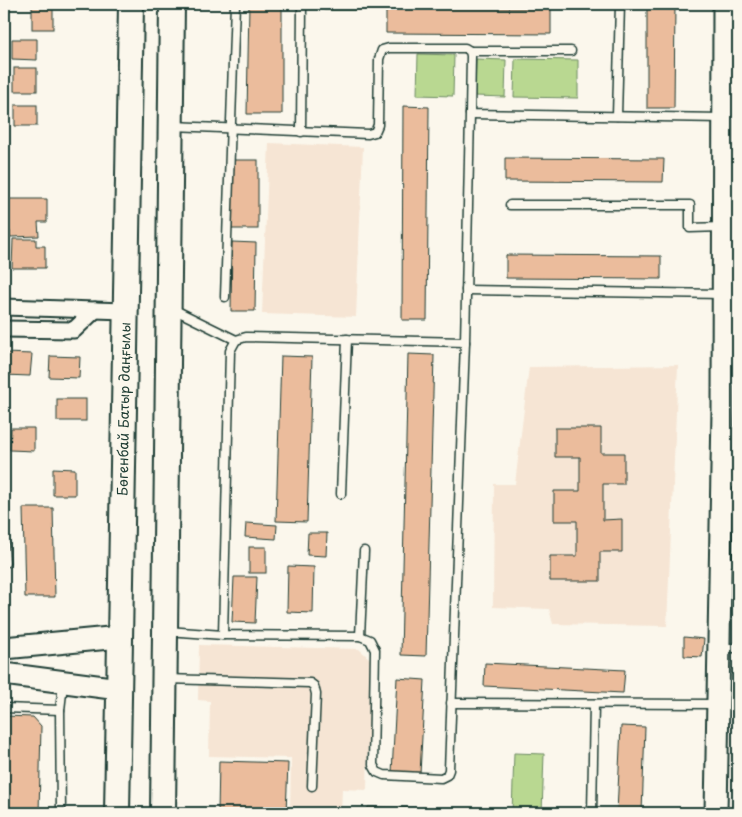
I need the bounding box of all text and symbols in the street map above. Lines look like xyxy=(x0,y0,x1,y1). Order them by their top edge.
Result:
street label: Бөгенбай Батыр даңғылы xyxy=(111,322,136,496)

